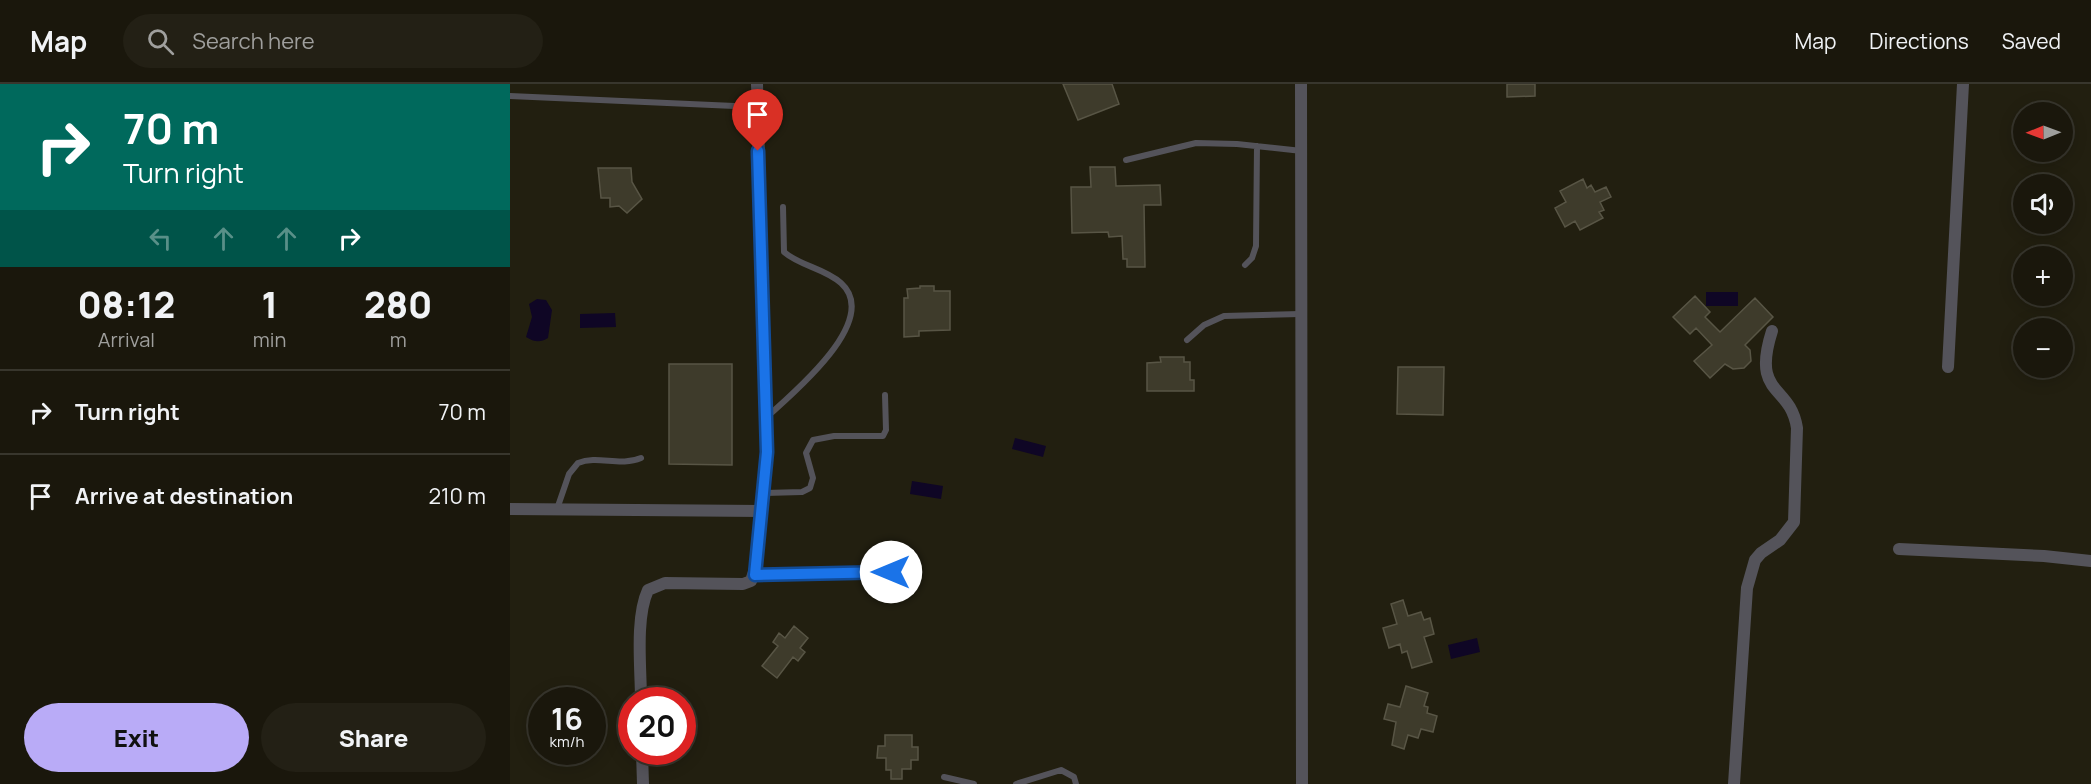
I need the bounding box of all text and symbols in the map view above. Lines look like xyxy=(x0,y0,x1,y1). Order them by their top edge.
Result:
search box xyxy=(123,14,543,68)
text: Map xyxy=(30,22,87,60)
icon: search xyxy=(144,25,177,58)
text: Search here xyxy=(192,26,315,56)
text: Map xyxy=(1795,27,1836,55)
text: Directions xyxy=(1869,27,1969,55)
text: Saved xyxy=(2002,27,2061,55)
pin xyxy=(732,89,783,151)
icon: arrive xyxy=(741,98,774,131)
text: 70 m xyxy=(123,99,219,157)
north arrow xyxy=(2013,102,2073,162)
map controls xyxy=(2013,102,2073,378)
icon: right xyxy=(24,108,102,186)
text: Turn right xyxy=(123,154,244,191)
button: sound xyxy=(2013,174,2073,234)
icon: left xyxy=(144,222,177,255)
icon: ahead xyxy=(207,222,240,255)
icon: ahead xyxy=(270,222,303,255)
icon: right xyxy=(333,222,366,255)
button: + xyxy=(2013,246,2073,306)
text: 08:12 xyxy=(78,280,175,329)
text: 1 xyxy=(261,280,278,329)
text: 280 xyxy=(364,280,432,329)
button: − xyxy=(2013,318,2073,378)
text: Arrival xyxy=(98,326,155,353)
text: min xyxy=(253,326,286,353)
text: m xyxy=(390,326,407,353)
icon: right xyxy=(24,396,57,429)
text: Turn right xyxy=(75,397,180,427)
text: 70 m xyxy=(438,397,486,427)
icon: arrive xyxy=(24,480,57,513)
text: Arrive at destination xyxy=(75,481,293,511)
text: 210 m xyxy=(428,481,486,511)
position arrow xyxy=(859,540,923,604)
speed limit sign: 20 xyxy=(618,687,696,765)
text: 16 xyxy=(551,698,583,739)
button: Exit xyxy=(24,703,249,772)
button: Share xyxy=(261,703,486,772)
text: km/h xyxy=(550,731,584,752)

